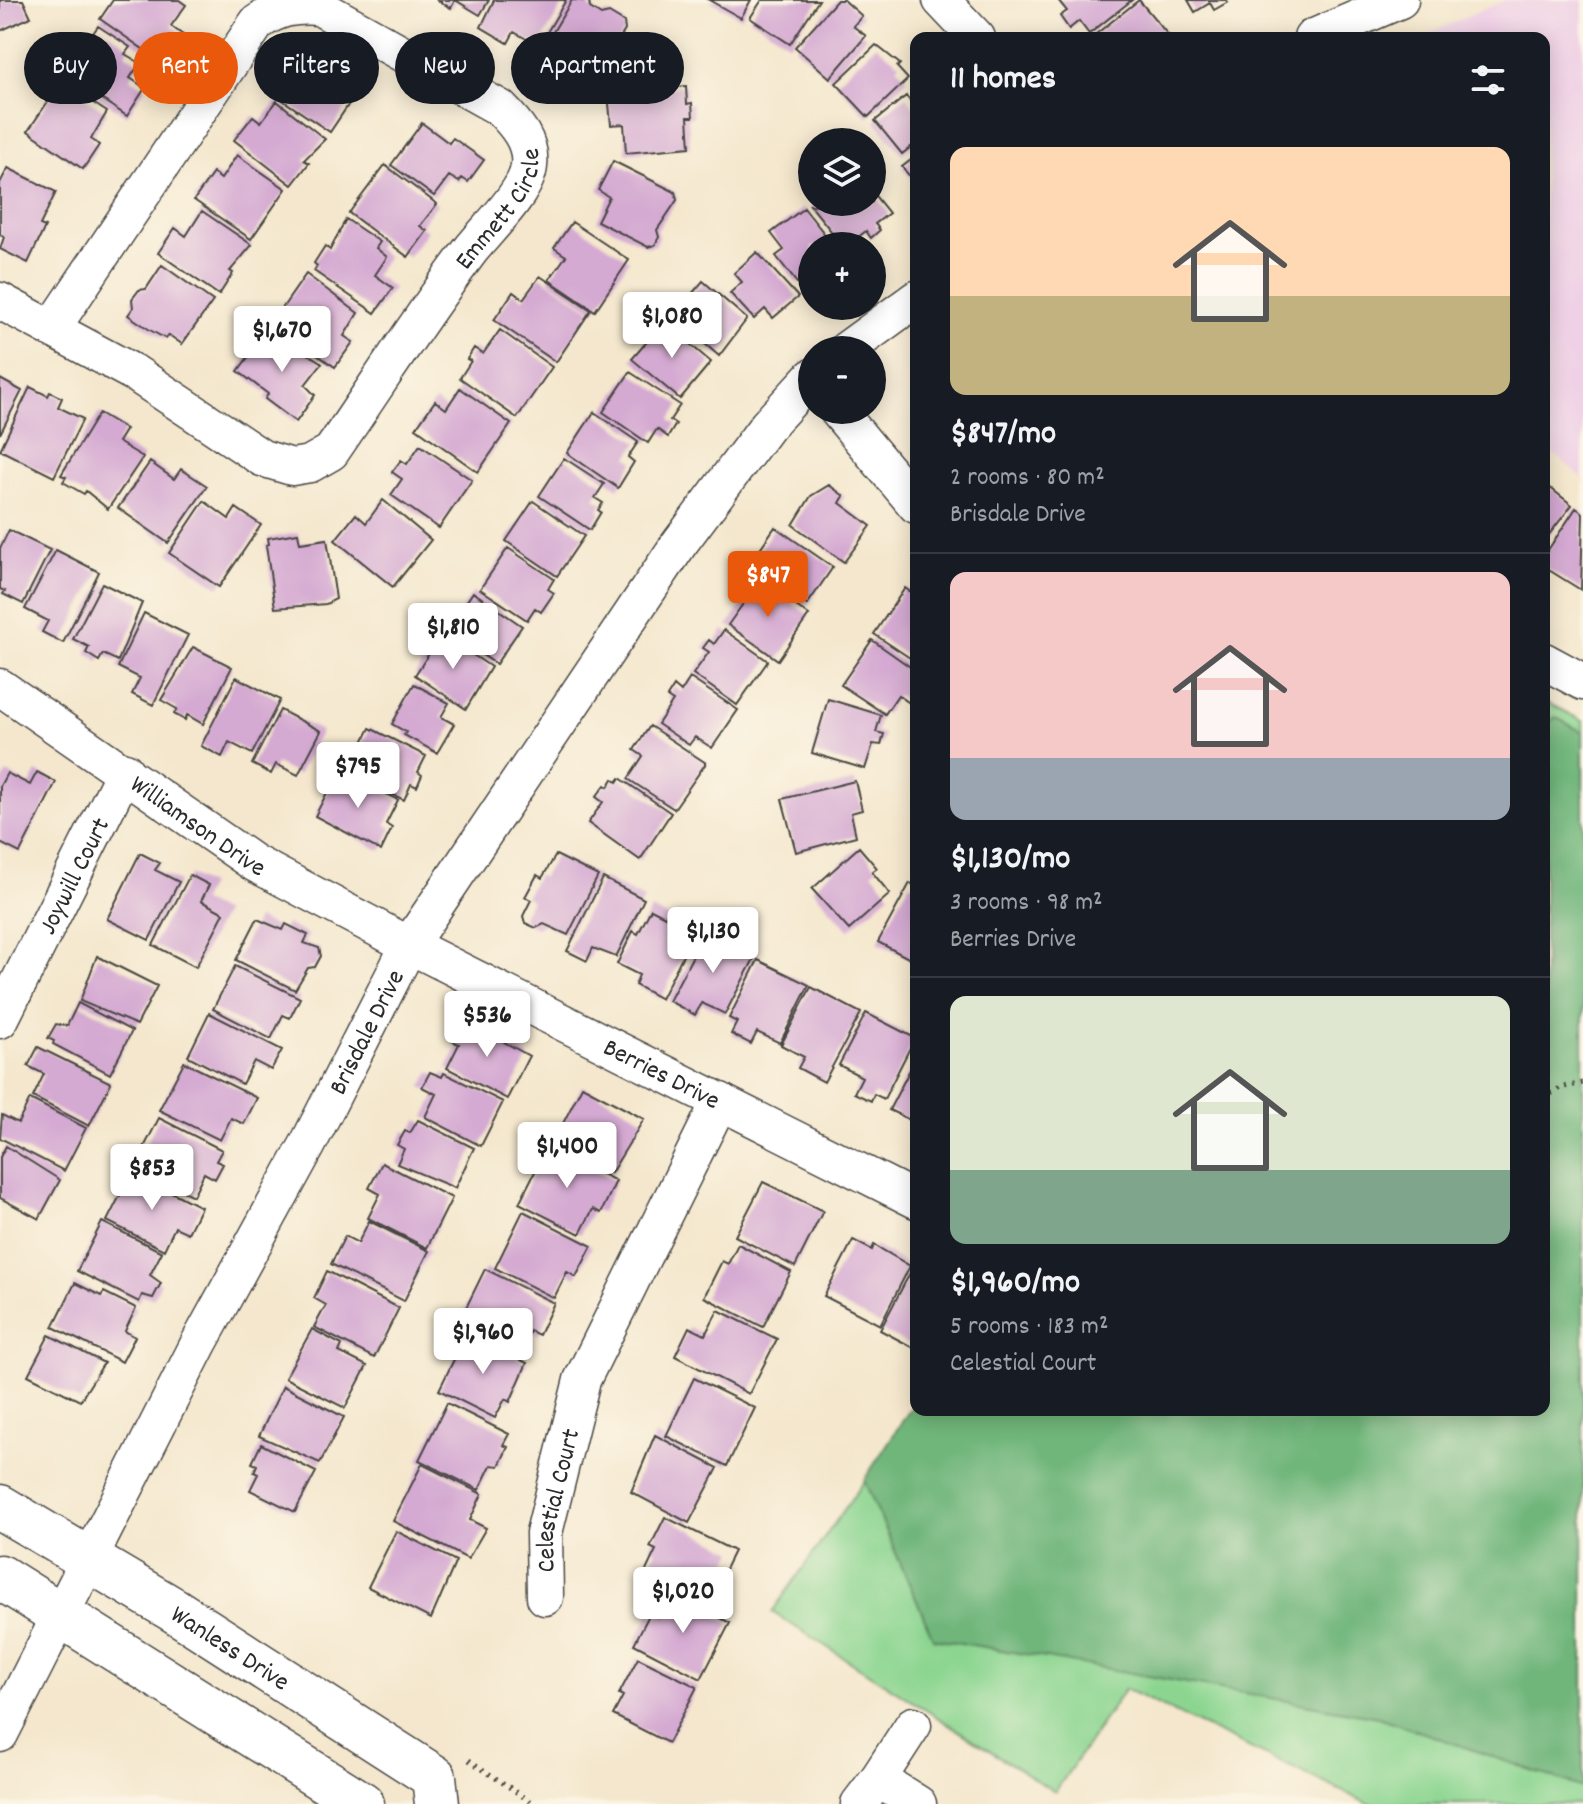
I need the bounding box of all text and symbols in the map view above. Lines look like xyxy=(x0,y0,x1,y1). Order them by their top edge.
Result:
chip: Buy xyxy=(24,32,117,104)
chip: Rent xyxy=(133,32,238,104)
chip: Filters xyxy=(254,32,379,104)
chip: New xyxy=(395,32,495,104)
chip: Apartment xyxy=(511,32,684,104)
text: 11 homes xyxy=(950,56,1056,105)
icon: filters xyxy=(1466,58,1510,102)
map controls xyxy=(798,128,886,424)
button: layers xyxy=(798,128,886,216)
street label: Emmett Circle xyxy=(447,146,552,278)
icon: home xyxy=(1158,199,1302,343)
button: + xyxy=(798,232,886,320)
pin: $1,080 xyxy=(607,292,737,360)
text: $1,080 xyxy=(641,299,703,336)
pin: $1,670 xyxy=(217,306,347,374)
text: $1,670 xyxy=(252,313,312,350)
button: − xyxy=(798,336,886,424)
text: $847/mo xyxy=(950,411,1056,460)
text: 2 rooms · 80 m² xyxy=(950,460,1105,497)
text: Brisdale Drive xyxy=(950,497,1086,534)
pin: $847 xyxy=(721,551,815,619)
text: $847 xyxy=(746,558,790,595)
pin: $1,810 xyxy=(388,603,518,671)
text: $1,810 xyxy=(426,610,480,647)
icon: home xyxy=(1158,624,1302,768)
pin: $795 xyxy=(311,742,405,810)
text: $795 xyxy=(334,749,382,786)
street label: Williamson Drive xyxy=(122,768,271,888)
street label: Joywill Court xyxy=(31,812,121,942)
text: $1,130/mo xyxy=(950,836,1070,885)
text: 3 rooms · 98 m² xyxy=(950,885,1103,922)
pin: $1,130 xyxy=(648,907,778,975)
text: $1,130 xyxy=(685,914,741,951)
text: Berries Drive xyxy=(950,922,1076,959)
street label: Brisdale Drive xyxy=(321,964,416,1102)
pin: $536 xyxy=(440,991,534,1059)
text: $536 xyxy=(462,998,512,1035)
street label: Berries Drive xyxy=(596,1031,726,1120)
icon: home xyxy=(1158,1048,1302,1192)
pin: $1,400 xyxy=(502,1122,632,1190)
text: $1,400 xyxy=(536,1129,598,1166)
pin: $853 xyxy=(105,1144,199,1212)
text: $853 xyxy=(128,1151,176,1188)
text: $1,960/mo xyxy=(950,1260,1080,1309)
pin: $1,960 xyxy=(418,1308,548,1376)
text: 5 rooms · 183 m² xyxy=(950,1309,1108,1346)
text: $1,960 xyxy=(452,1315,514,1352)
text: Celestial Court xyxy=(950,1346,1096,1383)
street label: Celestial Court xyxy=(529,1425,591,1573)
pin: $1,020 xyxy=(618,1567,748,1635)
text: $1,020 xyxy=(651,1574,715,1611)
street label: Wanless Drive xyxy=(162,1598,296,1702)

